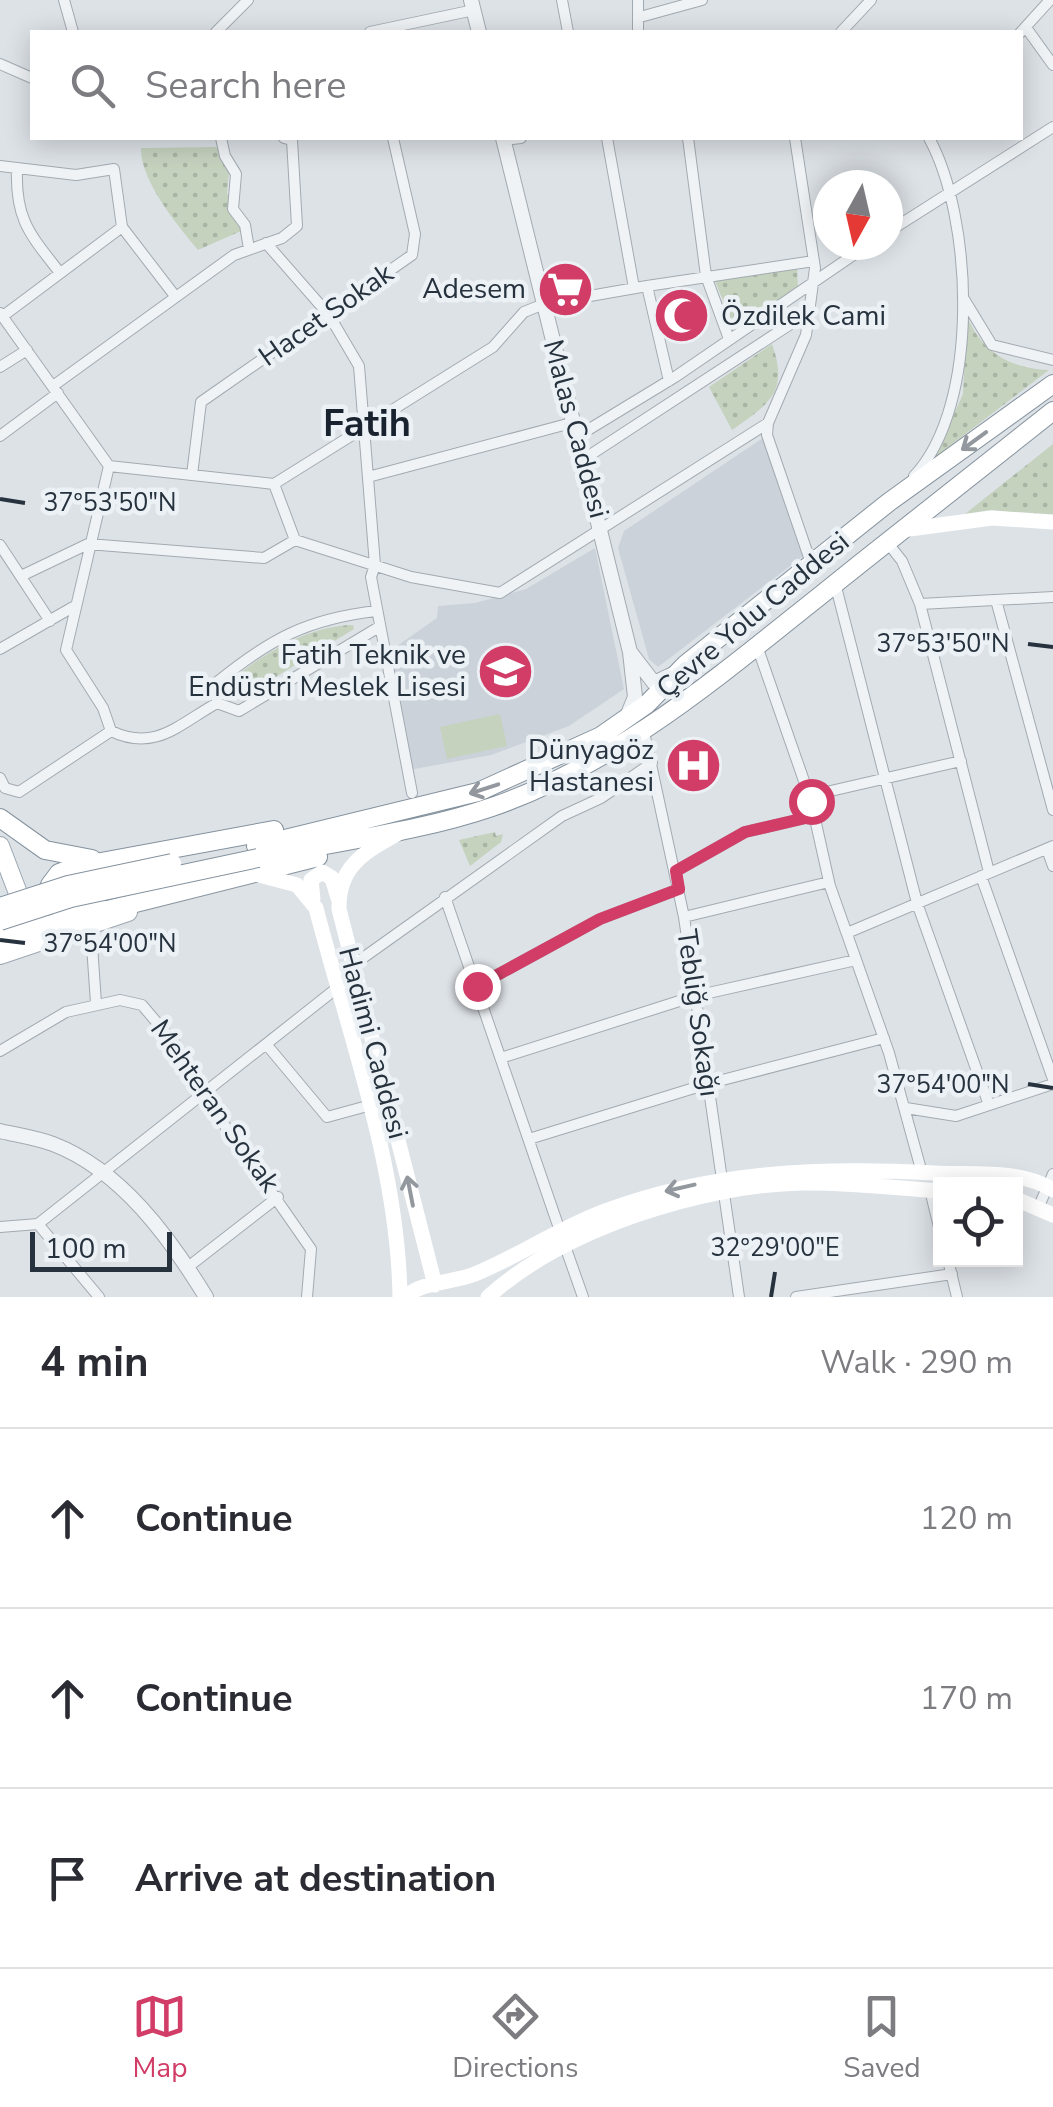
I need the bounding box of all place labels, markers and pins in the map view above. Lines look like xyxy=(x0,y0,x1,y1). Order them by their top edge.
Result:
supermarket icon: Adesem xyxy=(535,259,595,319)
place label: Adesem xyxy=(422,270,526,308)
mosque icon: Özdilek Cami xyxy=(652,286,712,346)
place label: Özdilek Cami xyxy=(721,297,886,335)
place label: Fatih Teknik ve Endüstri Meslek Lisesi xyxy=(188,636,466,706)
school or university icon: Fatih Teknik ve Endüstri Meslek Lisesi xyxy=(475,641,535,701)
place label: Dünyagöz Hastanesi xyxy=(528,731,654,801)
hospital icon: Dünyagöz Hastanesi xyxy=(663,736,723,796)

